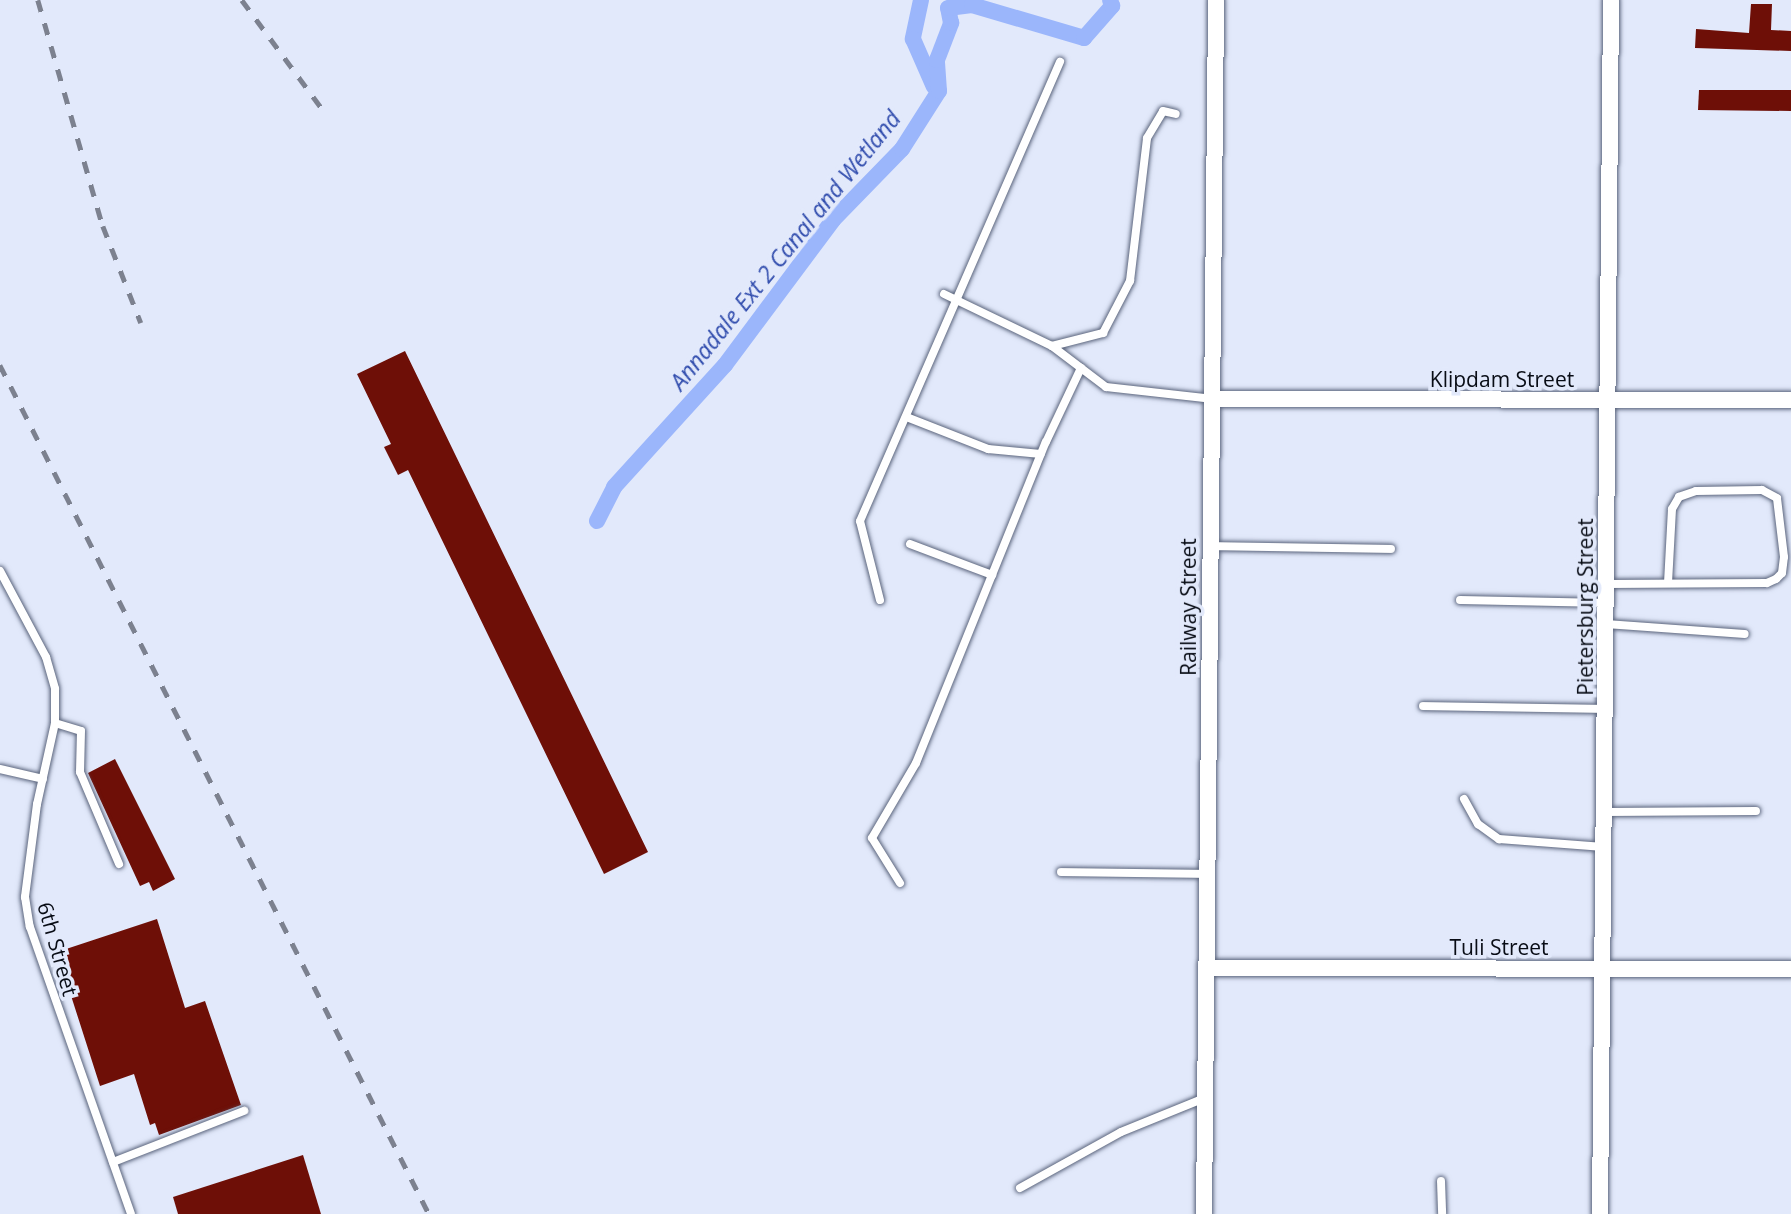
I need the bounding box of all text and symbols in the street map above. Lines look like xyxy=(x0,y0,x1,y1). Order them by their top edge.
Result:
water label: Annadale Ext 2 Canal and Wetland xyxy=(664,105,906,395)
street label: Klipdam Street xyxy=(1430,366,1574,392)
street label: Pietersburg Street xyxy=(1572,518,1598,696)
street label: Railway Street xyxy=(1175,538,1201,676)
street label: 6th Street xyxy=(33,899,83,999)
street label: Tuli Street xyxy=(1449,934,1549,960)

